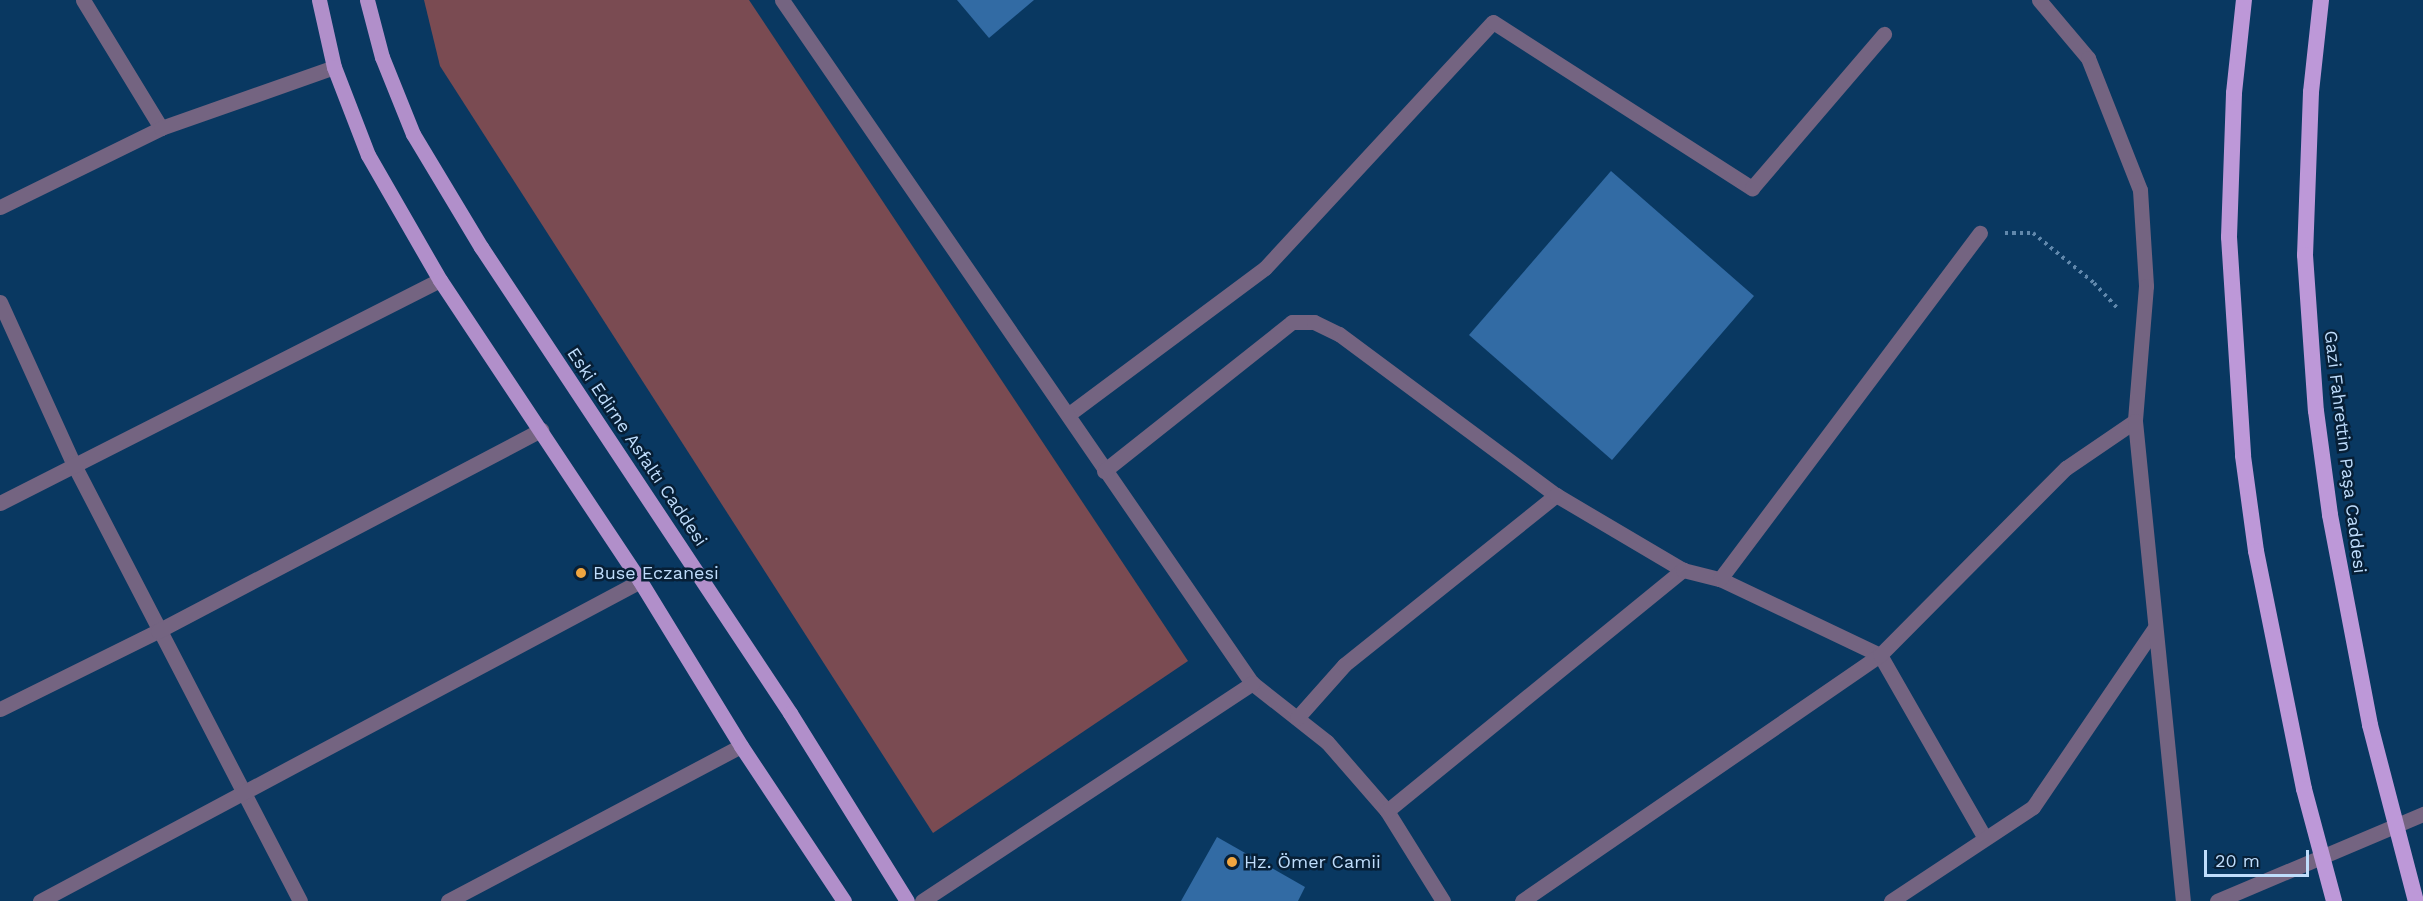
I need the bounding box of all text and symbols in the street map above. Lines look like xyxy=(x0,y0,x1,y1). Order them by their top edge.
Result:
street label: Gazi Fahrettin Paşa Caddesi xyxy=(2319,329,2371,575)
street label: Eski Edirne Asfaltı Caddesi xyxy=(562,343,712,551)
place label: Buse Eczanesi xyxy=(593,562,719,584)
marker: Buse Eczanesi xyxy=(574,566,588,580)
scale bar xyxy=(2207,838,2312,876)
text: 20 m xyxy=(2215,850,2260,871)
place label: Hz. Ömer Camii xyxy=(1244,851,1381,873)
marker: Hz. Ömer Camii xyxy=(1225,855,1239,869)

